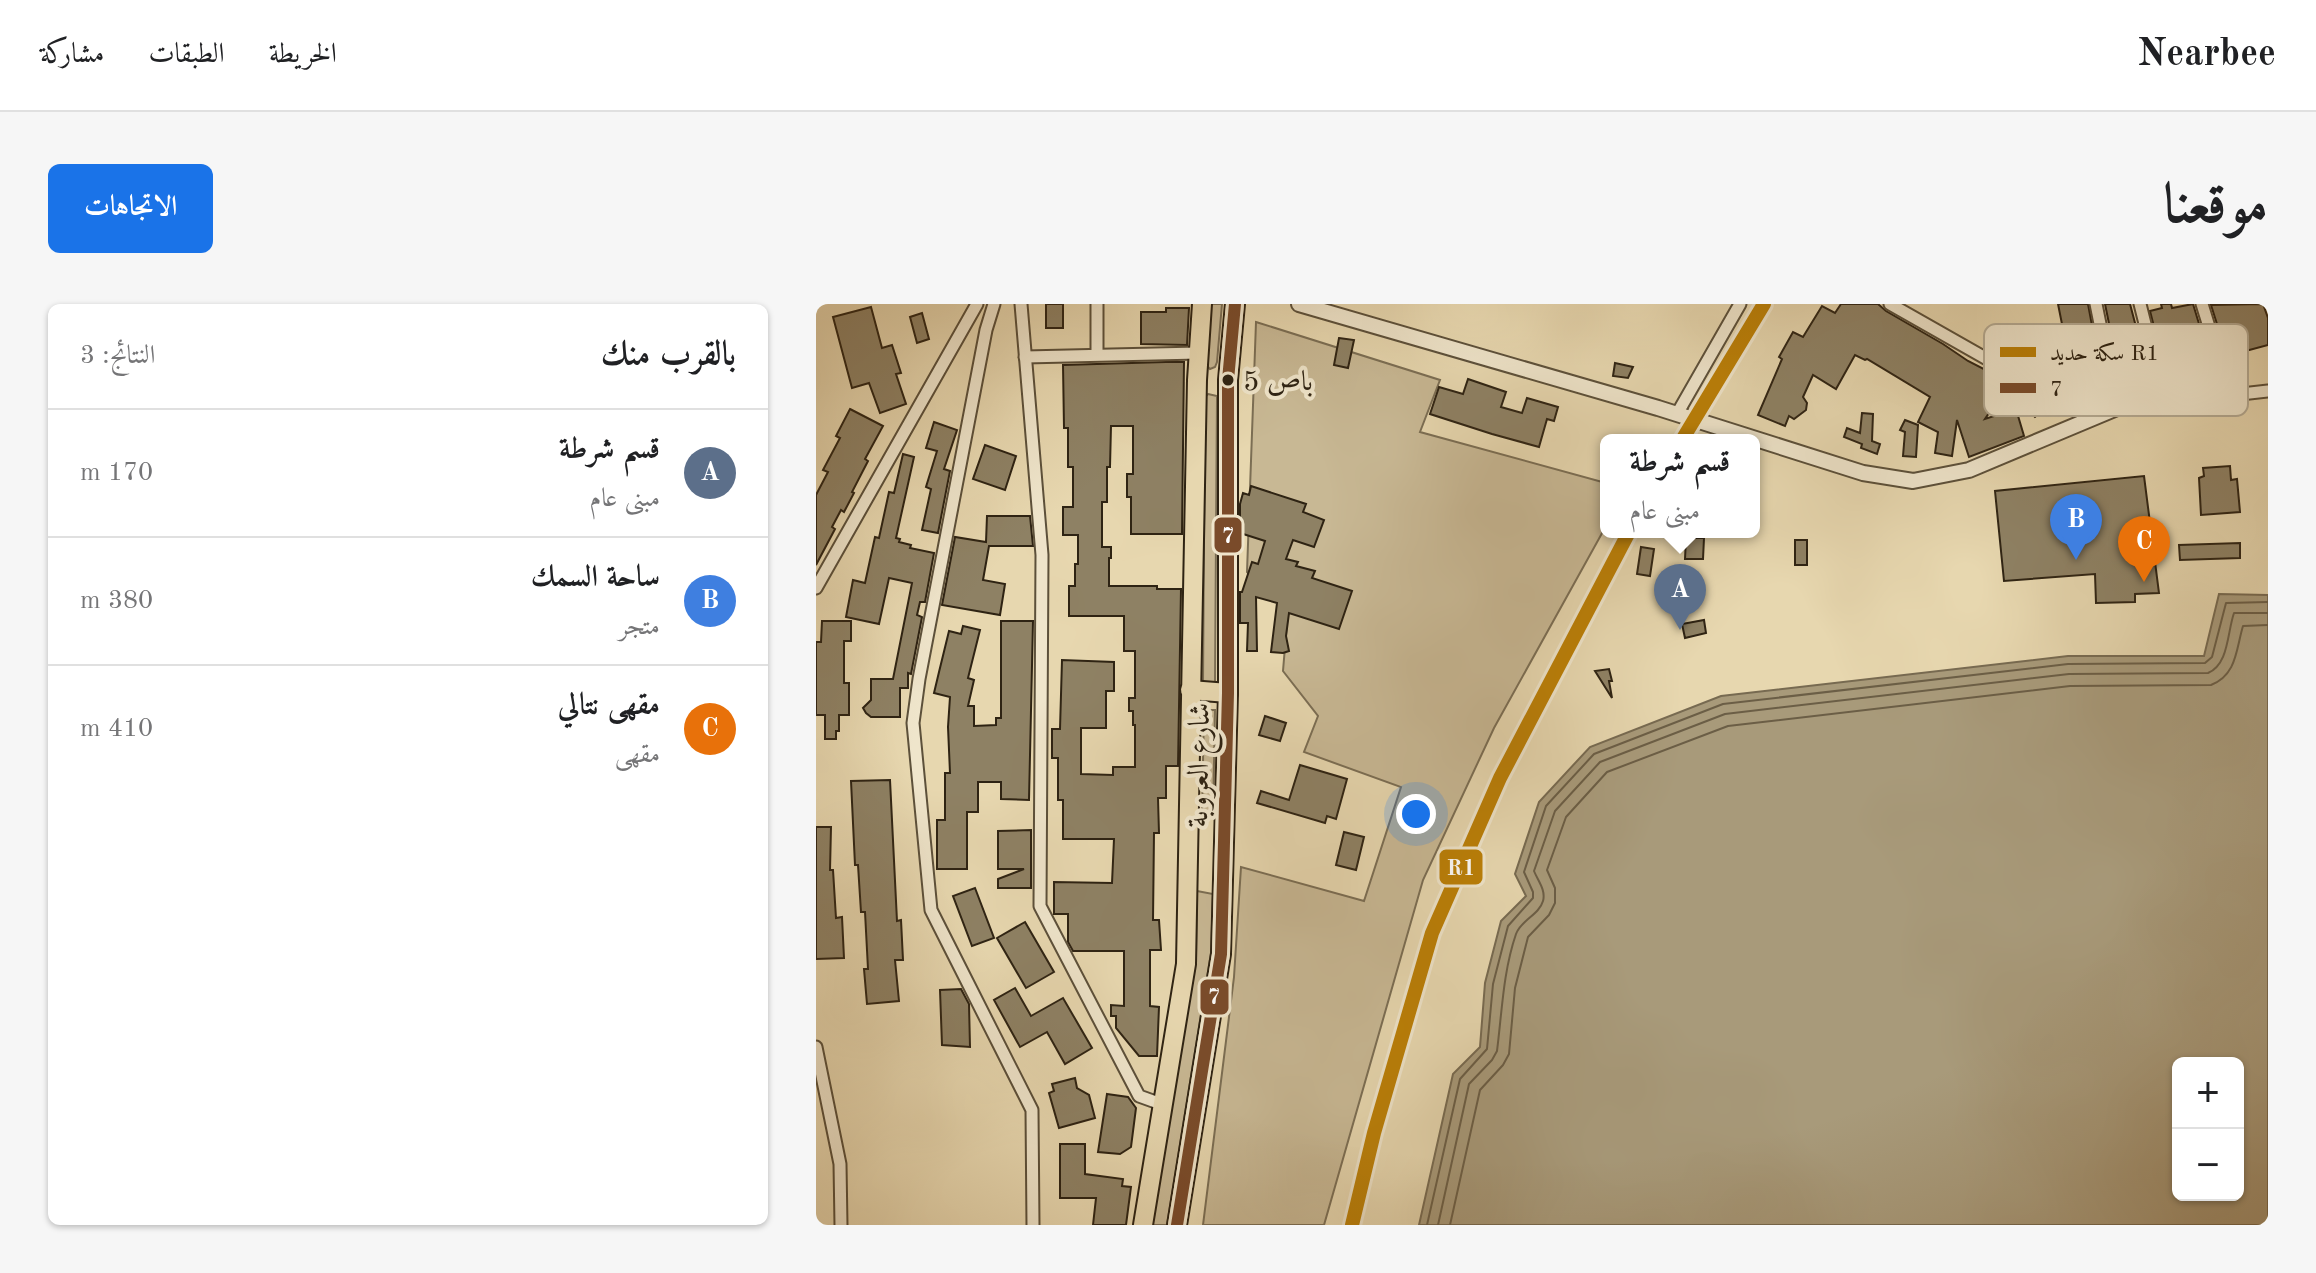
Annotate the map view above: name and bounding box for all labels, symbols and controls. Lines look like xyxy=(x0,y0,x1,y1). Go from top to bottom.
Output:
text: Nearbee xyxy=(2137,36,2276,74)
text: مشاركة xyxy=(40,41,104,69)
text: الطبقات xyxy=(148,41,225,69)
text: الخريطة xyxy=(269,41,337,69)
button: الاتجاهات xyxy=(48,164,213,253)
text: موقعنا xyxy=(2163,179,2268,235)
legend xyxy=(1984,324,2248,416)
text: بالقرب منك xyxy=(601,338,736,372)
text: سكة حديد R1 xyxy=(2050,342,2159,366)
text: النتائج: 3 xyxy=(80,343,155,369)
place label: باص 5 xyxy=(1243,369,1313,397)
marker: باص 5 xyxy=(1220,372,1236,388)
text: 7 xyxy=(2050,379,2063,401)
popup xyxy=(1600,434,1760,538)
text: قسم شرطة xyxy=(559,435,660,465)
text: قسم شرطة xyxy=(1630,448,1730,478)
text: 170 m xyxy=(80,460,153,486)
text: A xyxy=(700,460,720,486)
text: مبنى عام xyxy=(589,486,660,512)
pin: B xyxy=(2050,494,2102,560)
text: مبنى عام xyxy=(1630,499,1700,525)
line badge: 7 xyxy=(1213,516,1243,554)
pin: C xyxy=(2118,516,2170,582)
text: 7 xyxy=(1222,526,1234,548)
text: ساحة السمك xyxy=(531,563,660,593)
pin: A xyxy=(1654,564,1706,630)
text: 380 m xyxy=(80,588,153,614)
text: B xyxy=(701,588,719,614)
text: متجر xyxy=(619,614,660,640)
text: مقهى نتالي xyxy=(558,691,660,721)
street label: شارع العروبة xyxy=(1184,702,1224,828)
text: 410 m xyxy=(80,716,153,742)
text: C xyxy=(701,716,719,742)
text: مقهى xyxy=(615,742,660,768)
your location xyxy=(1396,794,1436,834)
line badge: R1 xyxy=(1438,848,1484,886)
text: R1 xyxy=(1447,858,1475,880)
line badge: 7 xyxy=(1199,978,1230,1016)
text: 7 xyxy=(1208,987,1220,1009)
map controls xyxy=(2172,1057,2244,1201)
button: + xyxy=(2172,1057,2244,1129)
button: − xyxy=(2172,1129,2244,1201)

